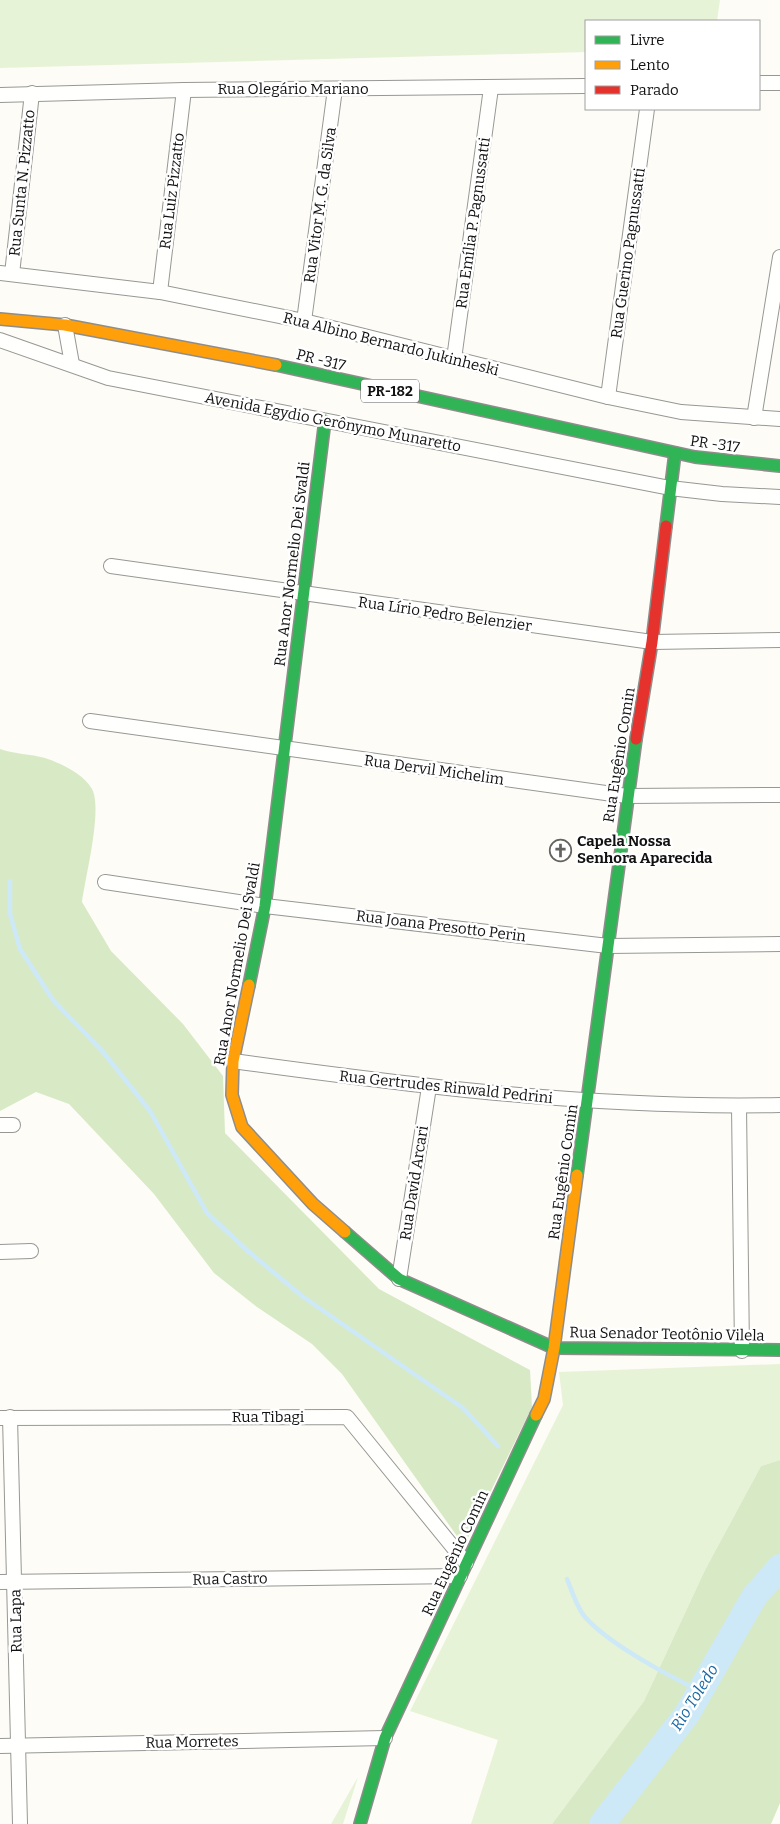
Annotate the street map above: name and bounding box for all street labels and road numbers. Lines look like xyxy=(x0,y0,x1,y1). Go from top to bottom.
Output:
street label: Rua Olegário Mariano xyxy=(217,80,369,98)
street label: Rua Sunta N. Pizzatto xyxy=(5,109,39,257)
street label: Rua Vitor M. G. da Silva xyxy=(300,126,340,284)
street label: Rua Luiz Pizzatto xyxy=(156,132,188,250)
street label: Rua Emília P. Pagnussatti xyxy=(452,136,494,310)
street label: Rua Guerino Pagnussatti xyxy=(607,166,649,339)
street label: Rua Albino Bernardo Jukinheski xyxy=(281,308,501,380)
street label: PR -317 xyxy=(295,345,348,375)
road number: PR-182 xyxy=(361,380,419,402)
street label: Avenida Egydio Gerônymo Munaretto xyxy=(203,388,463,456)
street label: PR -317 xyxy=(689,432,741,456)
street label: Rua Anor Normelio Dei Svaldi xyxy=(271,460,314,667)
street label: Rua Lírio Pedro Belenzier xyxy=(357,593,533,635)
street label: Rua Eugênio Comin xyxy=(599,686,639,824)
street label: Rua Dervil Michelim xyxy=(363,751,506,789)
street label: Rua Anor Normelio Dei Svaldi xyxy=(210,860,264,1067)
street label: Rua Joana Presotto Perin xyxy=(355,907,527,945)
street label: Rua Gertrudes Rinwald Pedrini xyxy=(338,1067,554,1107)
street label: Rua Eugênio Comin xyxy=(545,1103,581,1241)
street label: Rua David Arcari xyxy=(396,1124,432,1242)
street label: Rua Senador Teotônio Vilela xyxy=(569,1323,765,1345)
street label: Rua Tibagi xyxy=(232,1408,305,1426)
street label: Rua Eugênio Comin xyxy=(418,1487,492,1619)
street label: Rua Castro xyxy=(192,1569,268,1589)
street label: Rua Lapa xyxy=(6,1589,26,1653)
street label: Rua Morretes xyxy=(145,1732,239,1752)

